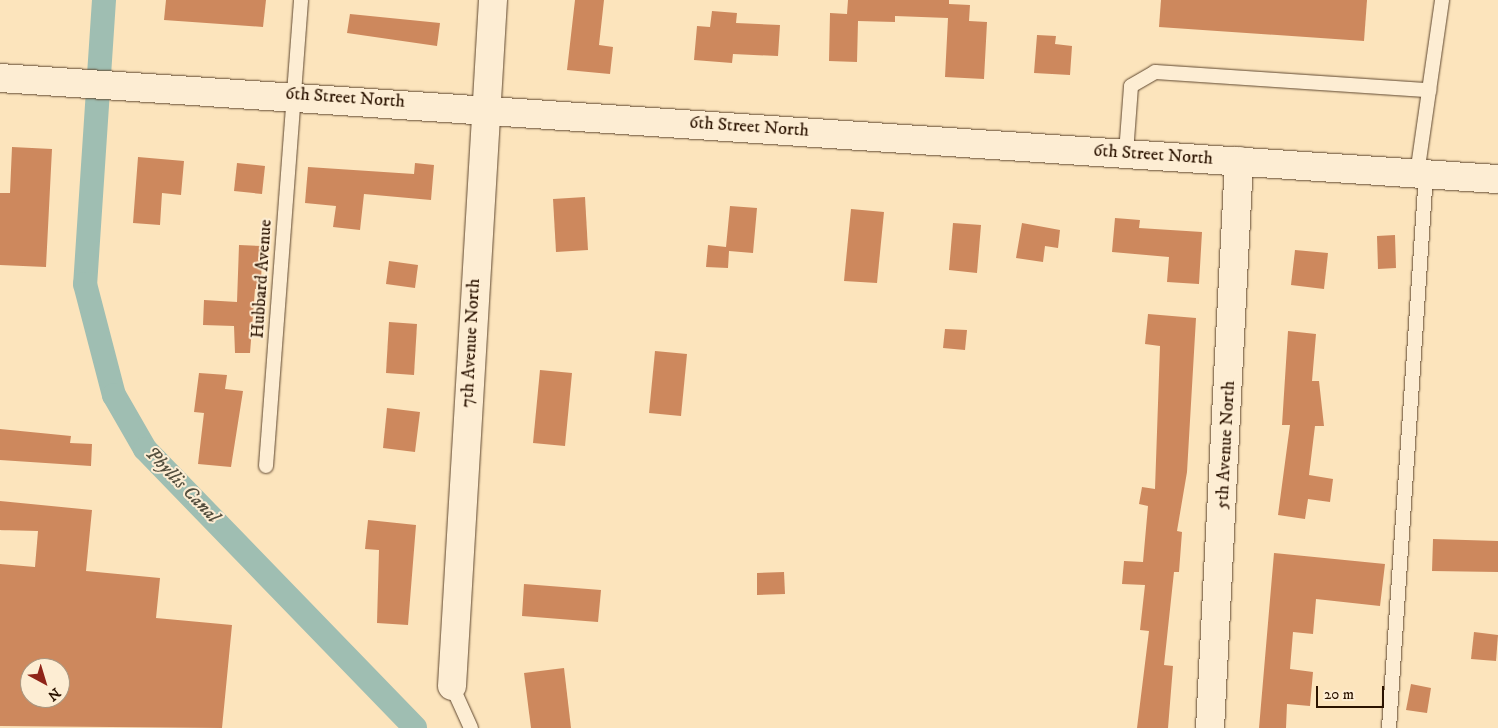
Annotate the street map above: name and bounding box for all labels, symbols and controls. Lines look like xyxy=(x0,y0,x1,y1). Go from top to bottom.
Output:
street label: 6th Street North xyxy=(284,83,406,113)
street label: 6th Street North xyxy=(688,112,810,142)
street label: 6th Street North xyxy=(1092,140,1214,170)
street label: Hubbard Avenue xyxy=(247,219,277,339)
street label: 7th Avenue North xyxy=(457,278,485,408)
street label: 5th Avenue North xyxy=(1212,380,1240,510)
water label: Phyllis Canal xyxy=(140,442,224,528)
north arrow xyxy=(20,658,70,708)
scale bar xyxy=(1318,676,1386,708)
text: N xyxy=(44,683,64,704)
text: 20 m xyxy=(1324,685,1354,704)

